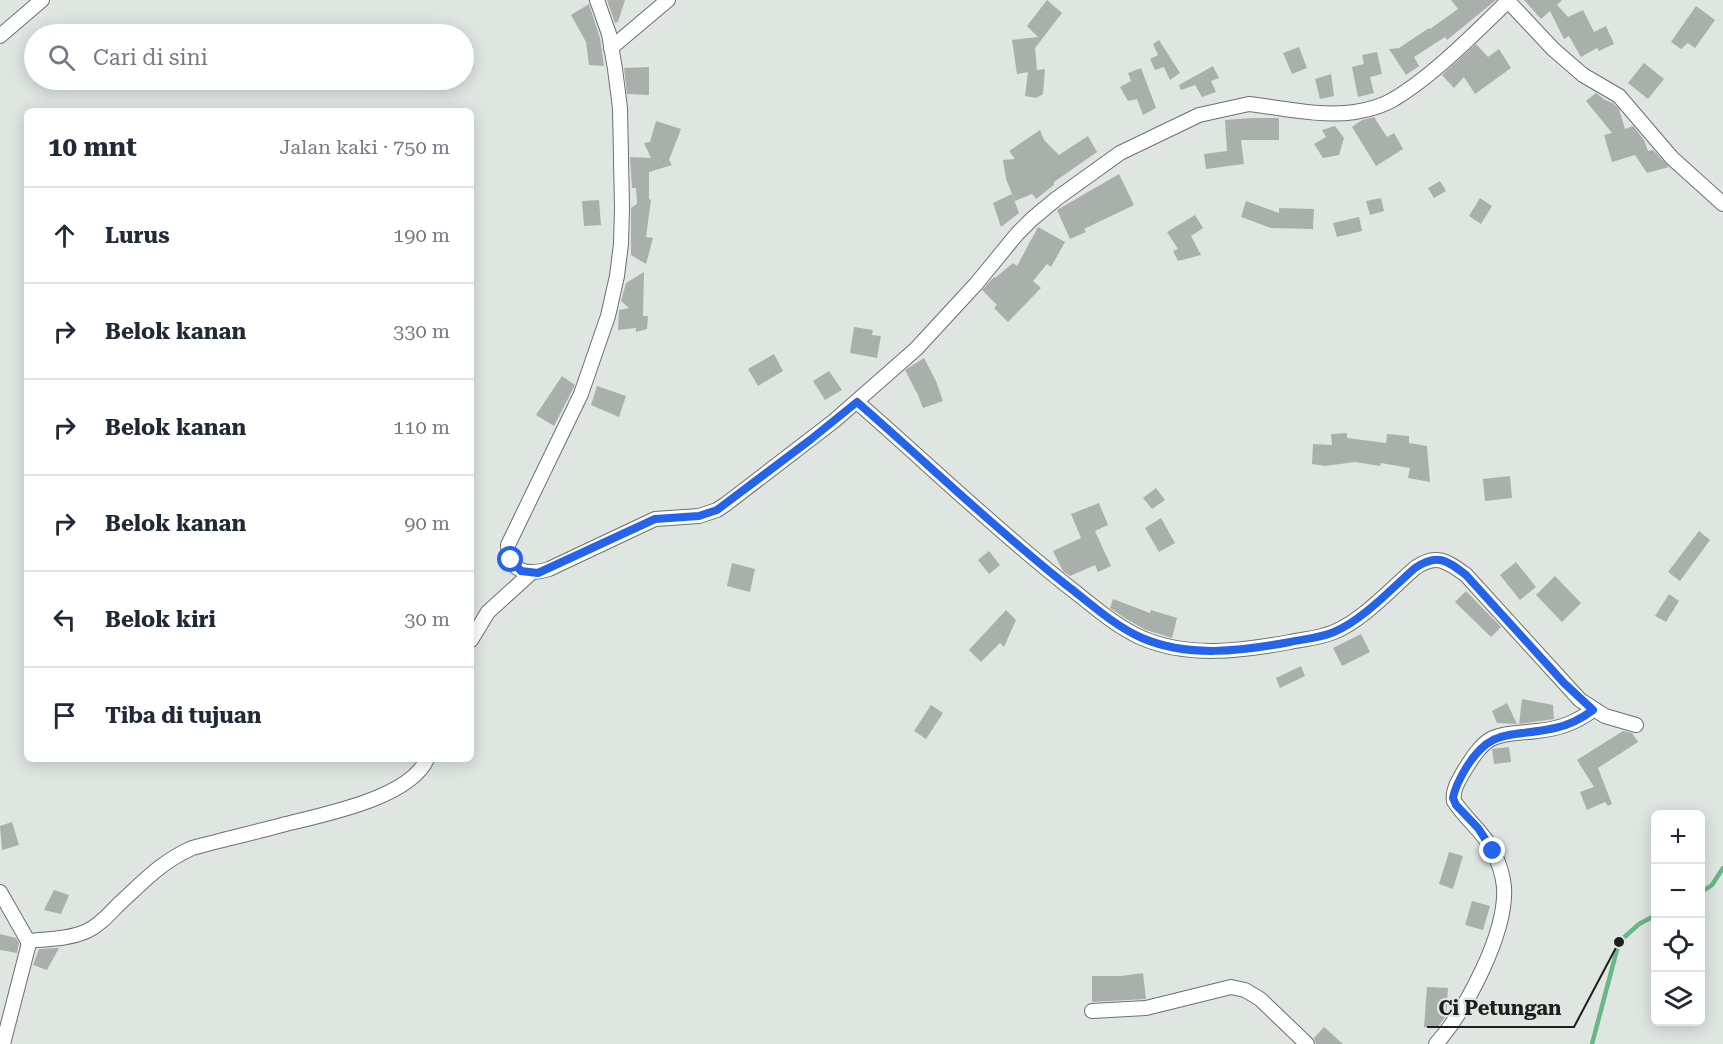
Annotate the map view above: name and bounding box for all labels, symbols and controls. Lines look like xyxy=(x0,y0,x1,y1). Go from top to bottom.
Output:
search box xyxy=(24,24,474,90)
icon: search xyxy=(45,41,78,74)
text: Cari di sini xyxy=(93,45,208,70)
text: 10 mnt xyxy=(48,132,137,162)
text: Jalan kaki · 750 m xyxy=(279,135,450,159)
icon: ahead xyxy=(48,219,81,252)
text: Lurus xyxy=(105,223,170,248)
text: 190 m xyxy=(393,223,450,247)
icon: right xyxy=(48,315,81,348)
text: Belok kanan xyxy=(105,319,246,344)
text: 330 m xyxy=(393,319,450,343)
icon: right xyxy=(48,411,81,444)
text: Belok kanan xyxy=(105,415,246,440)
text: 110 m xyxy=(393,415,450,439)
icon: right xyxy=(48,507,81,540)
text: Belok kanan xyxy=(105,511,246,536)
text: 90 m xyxy=(404,511,450,535)
route start xyxy=(497,546,523,572)
icon: left xyxy=(48,603,81,636)
text: Belok kiri xyxy=(105,607,216,632)
text: 30 m xyxy=(404,607,450,631)
icon: arrive xyxy=(48,699,81,732)
text: Tiba di tujuan xyxy=(105,703,261,728)
map controls xyxy=(1651,810,1705,1026)
button: + xyxy=(1651,810,1705,864)
route end xyxy=(1479,837,1505,863)
button: − xyxy=(1651,864,1705,918)
button: locate xyxy=(1651,918,1705,972)
button: layers xyxy=(1651,972,1705,1026)
callout: Ci Petungan xyxy=(1427,989,1574,1027)
text: Ci Petungan xyxy=(1439,996,1562,1020)

